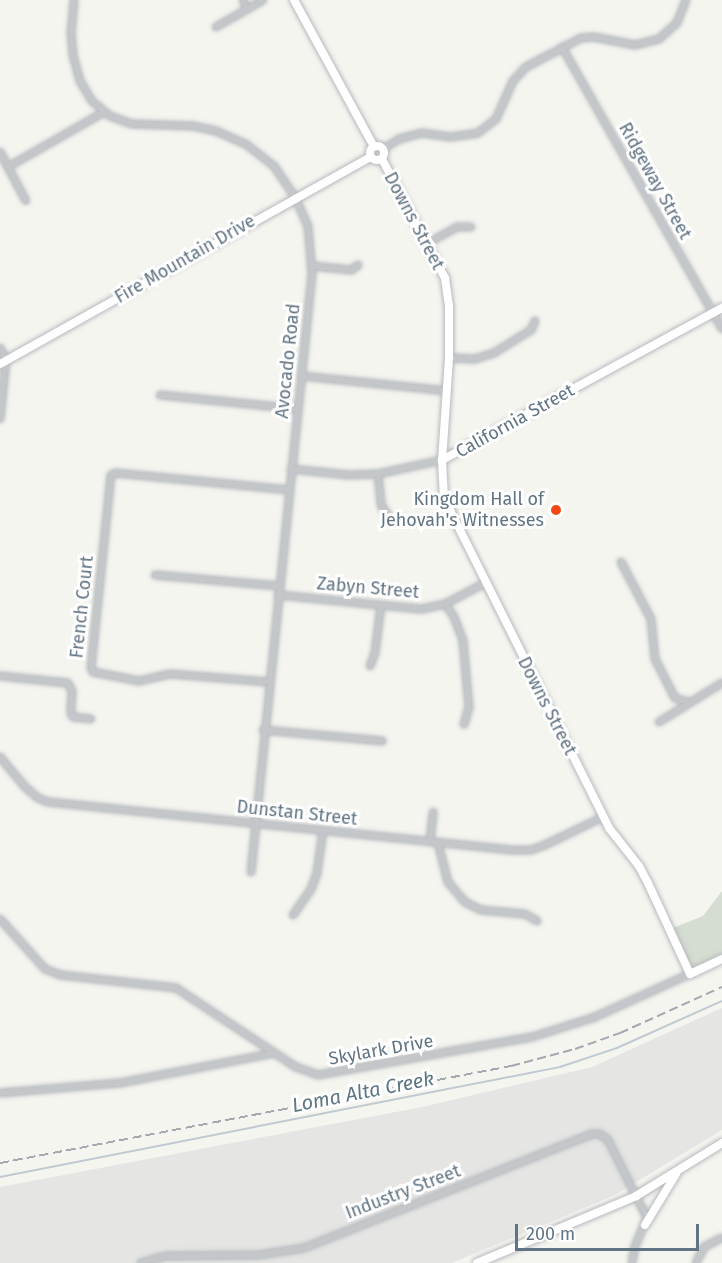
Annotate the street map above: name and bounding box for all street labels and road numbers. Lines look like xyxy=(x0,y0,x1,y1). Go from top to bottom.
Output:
street label: Ridgeway Street xyxy=(614,119,696,243)
street label: Downs Street xyxy=(379,168,449,274)
street label: Fire Mountain Drive xyxy=(111,210,259,308)
street label: Avocado Road xyxy=(271,302,305,420)
street label: California Street xyxy=(452,380,578,462)
street label: French Court xyxy=(66,555,98,659)
street label: Zabyn Street xyxy=(316,573,420,603)
street label: Downs Street xyxy=(513,653,581,759)
street label: Dunstan Street xyxy=(236,796,358,830)
street label: Skylark Drive xyxy=(327,1030,435,1070)
street label: Industry Street xyxy=(342,1160,464,1224)

